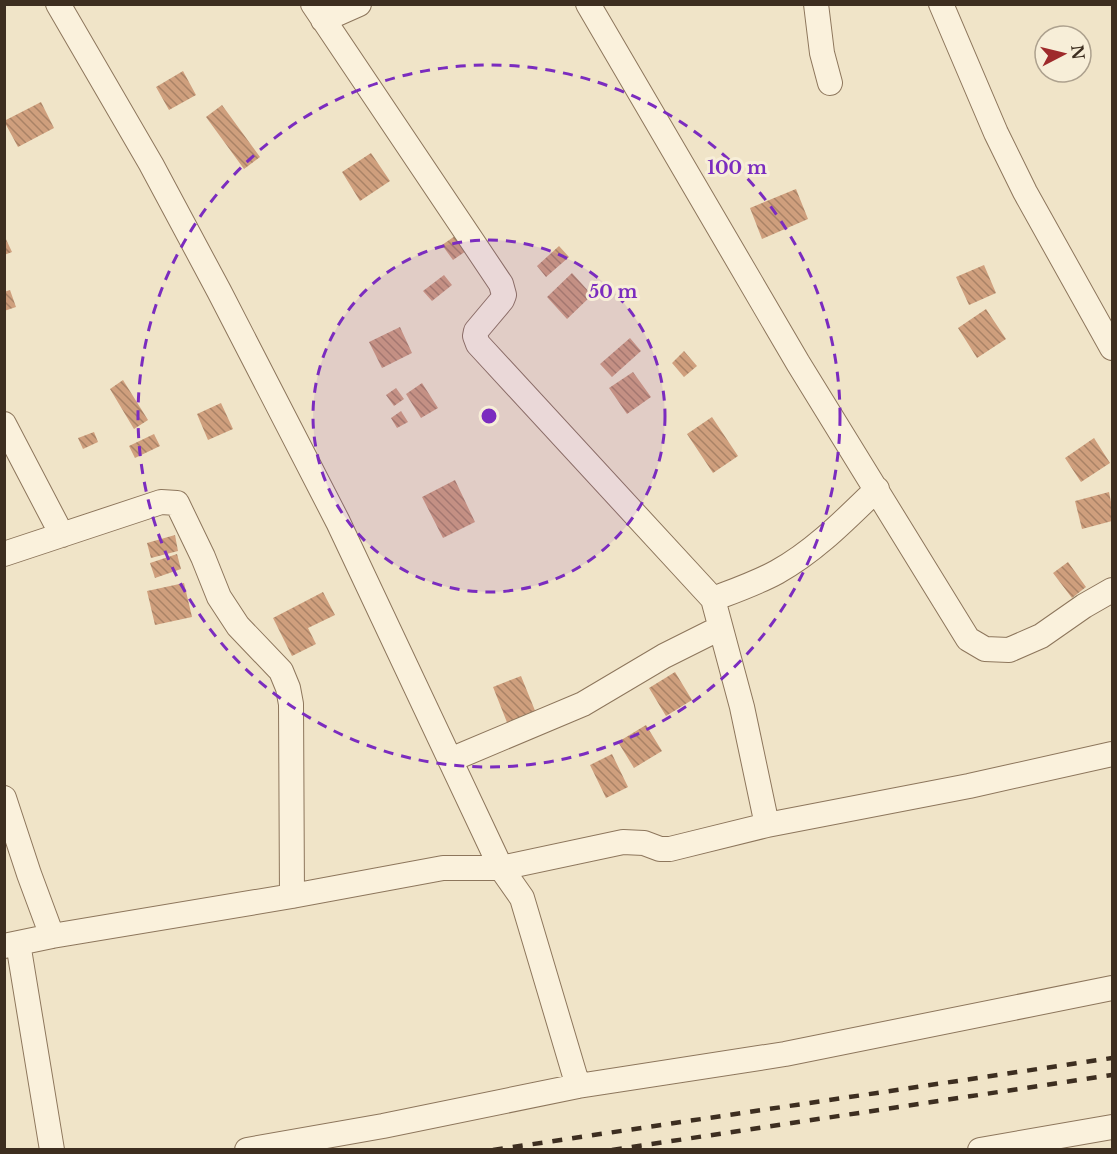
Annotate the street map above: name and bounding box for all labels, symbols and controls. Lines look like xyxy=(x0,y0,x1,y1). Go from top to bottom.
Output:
north arrow xyxy=(1033,24,1093,84)
text: N xyxy=(1067,43,1089,61)
text: 100 m xyxy=(707,157,767,179)
text: 50 m xyxy=(589,281,638,303)
centre of rings xyxy=(479,406,499,426)

